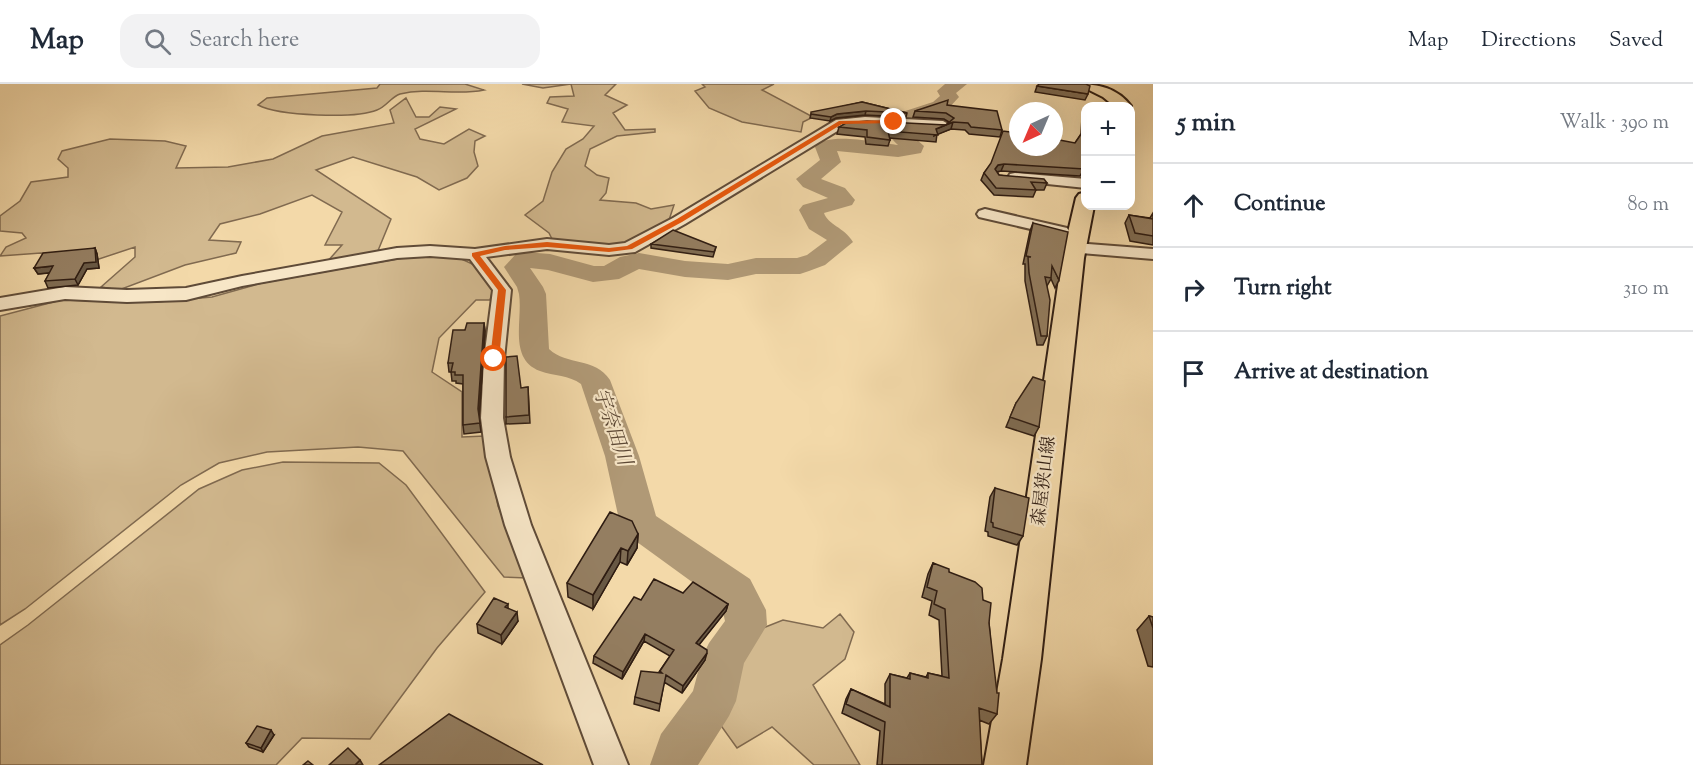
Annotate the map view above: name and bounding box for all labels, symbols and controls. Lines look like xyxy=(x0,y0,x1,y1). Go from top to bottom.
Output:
search box xyxy=(120,14,540,68)
text: Map xyxy=(30,21,84,61)
icon: search xyxy=(141,25,174,58)
text: Search here xyxy=(189,25,299,57)
text: Map xyxy=(1408,26,1448,56)
text: Directions xyxy=(1481,26,1576,56)
text: Saved xyxy=(1609,26,1663,56)
north arrow xyxy=(1009,102,1063,156)
map controls xyxy=(1081,102,1135,210)
button: + xyxy=(1081,102,1135,156)
text: 5 min xyxy=(1177,105,1236,142)
route end xyxy=(880,108,906,134)
text: Walk · 390 m xyxy=(1560,109,1669,138)
button: − xyxy=(1081,156,1135,210)
icon: ahead xyxy=(1177,189,1210,222)
text: Continue xyxy=(1234,189,1325,221)
text: 80 m xyxy=(1628,191,1669,220)
icon: right xyxy=(1177,273,1210,306)
text: Turn right xyxy=(1234,273,1331,305)
text: 310 m xyxy=(1623,275,1669,304)
route start xyxy=(480,345,506,371)
icon: arrive xyxy=(1177,357,1210,390)
text: Arrive at destination xyxy=(1234,357,1429,389)
water label: 宇奈田川 xyxy=(584,384,638,471)
street label: 森屋狭山線 xyxy=(1027,435,1063,527)

